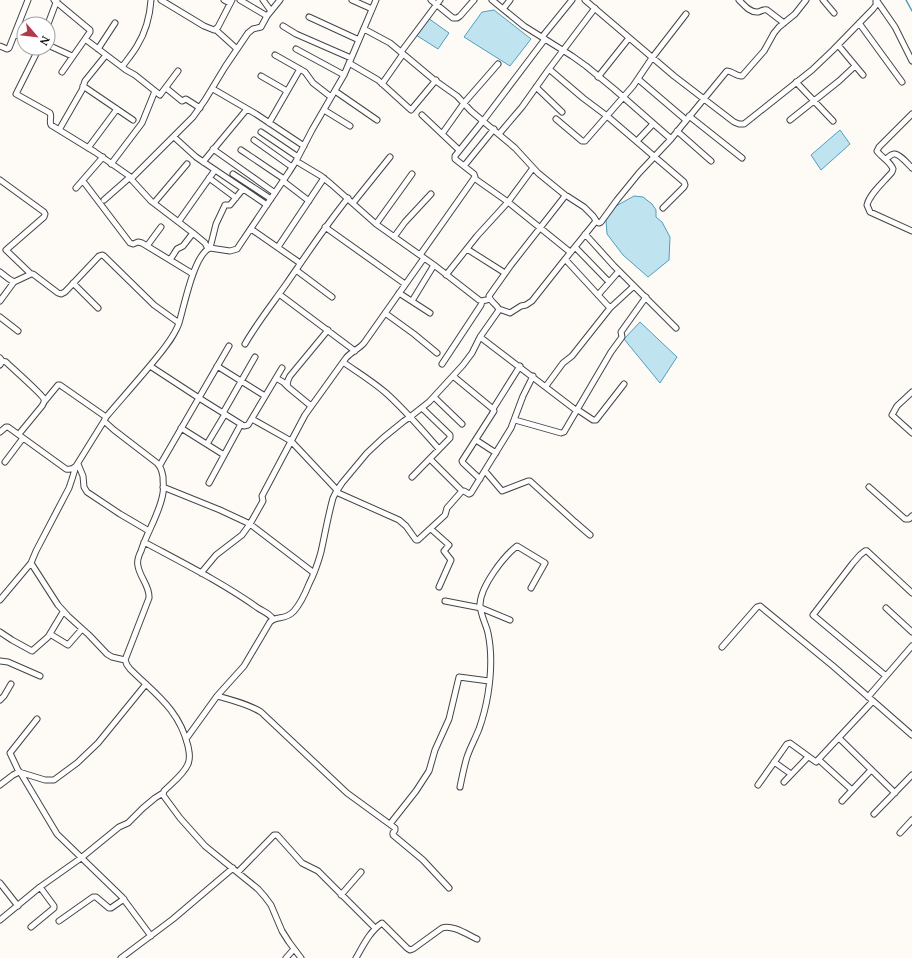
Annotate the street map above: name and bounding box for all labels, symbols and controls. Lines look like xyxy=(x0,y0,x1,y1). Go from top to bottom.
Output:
north arrow xyxy=(16,16,56,56)
text: N xyxy=(36,34,54,49)

